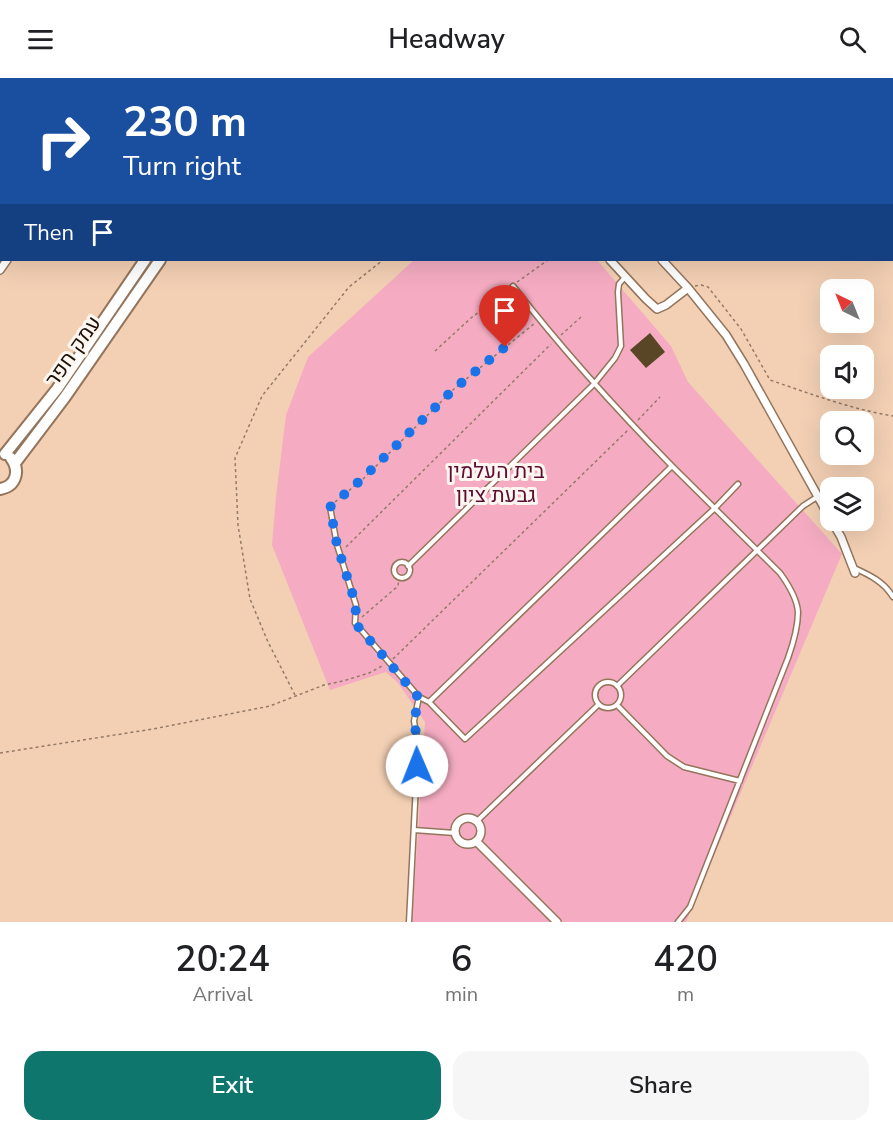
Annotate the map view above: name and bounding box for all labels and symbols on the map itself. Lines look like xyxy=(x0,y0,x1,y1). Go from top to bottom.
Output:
north arrow xyxy=(820,279,874,333)
pin xyxy=(479,285,530,347)
street label: עמק חפר xyxy=(39,310,107,392)
park label: בית העלמין גבעת ציון xyxy=(448,457,544,509)
position arrow xyxy=(385,734,449,798)

